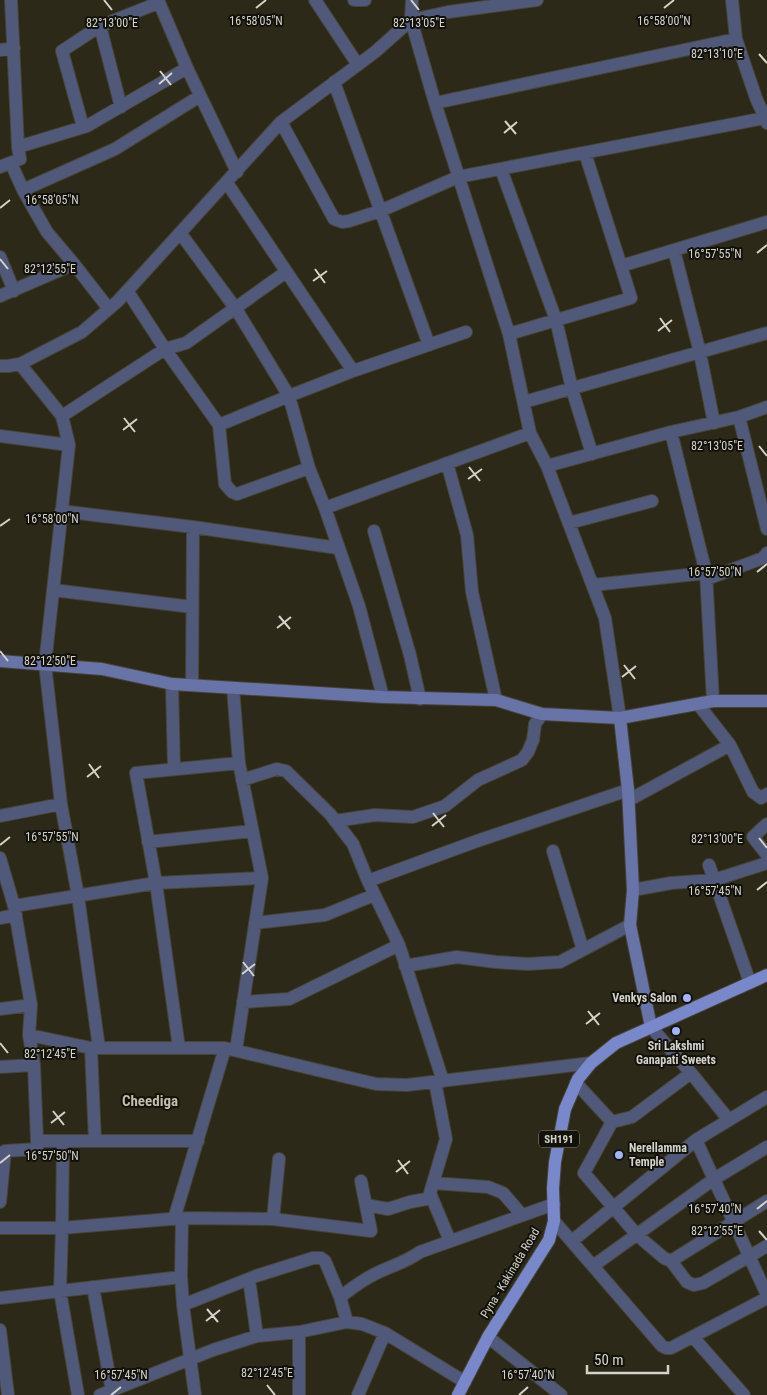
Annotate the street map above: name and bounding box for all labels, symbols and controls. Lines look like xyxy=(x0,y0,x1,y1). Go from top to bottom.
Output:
text: 16°58'05"N xyxy=(229,14,283,28)
text: 16°58'00"N xyxy=(637,14,691,28)
text: 82°13'00"E xyxy=(86,16,138,30)
text: 82°13'05"E xyxy=(393,16,445,30)
text: 82°13'10"E xyxy=(691,47,743,61)
text: 16°58'05"N xyxy=(25,193,79,207)
text: 16°57'55"N xyxy=(688,247,742,261)
text: 82°12'55"E xyxy=(24,262,76,276)
text: 82°13'05"E xyxy=(691,439,743,453)
text: 16°58'00"N xyxy=(25,512,79,526)
text: 16°57'50"N xyxy=(688,565,742,579)
text: 82°12'50"E xyxy=(24,654,76,668)
text: 16°57'55"N xyxy=(25,830,79,844)
text: 82°13'00"E xyxy=(691,832,743,846)
text: 16°57'45"N xyxy=(688,884,742,898)
place label: Venkys Salon xyxy=(612,991,677,1005)
marker: Venkys Salon xyxy=(681,992,693,1004)
marker: Sri Lakshmi Ganapati Sweets xyxy=(670,1025,682,1037)
place label: Sri Lakshmi Ganapati Sweets xyxy=(636,1039,717,1067)
text: 82°12'45"E xyxy=(24,1047,76,1061)
district label: Cheediga xyxy=(122,1092,178,1110)
road number: SH191 xyxy=(539,1130,579,1148)
place label: Nerellamma Temple xyxy=(629,1141,687,1169)
text: 16°57'50"N xyxy=(25,1149,79,1163)
marker: Nerellamma Temple xyxy=(613,1149,625,1161)
text: 16°57'40"N xyxy=(688,1202,742,1216)
text: 82°12'55"E xyxy=(691,1224,743,1238)
street label: Pyna - Kakinada Road xyxy=(478,1225,542,1320)
scale bar xyxy=(587,1342,668,1374)
text: 50 m xyxy=(594,1351,624,1369)
text: 82°12'45"E xyxy=(241,1366,293,1380)
text: 16°57'45"N xyxy=(94,1368,148,1382)
text: 16°57'40"N xyxy=(501,1368,555,1382)

